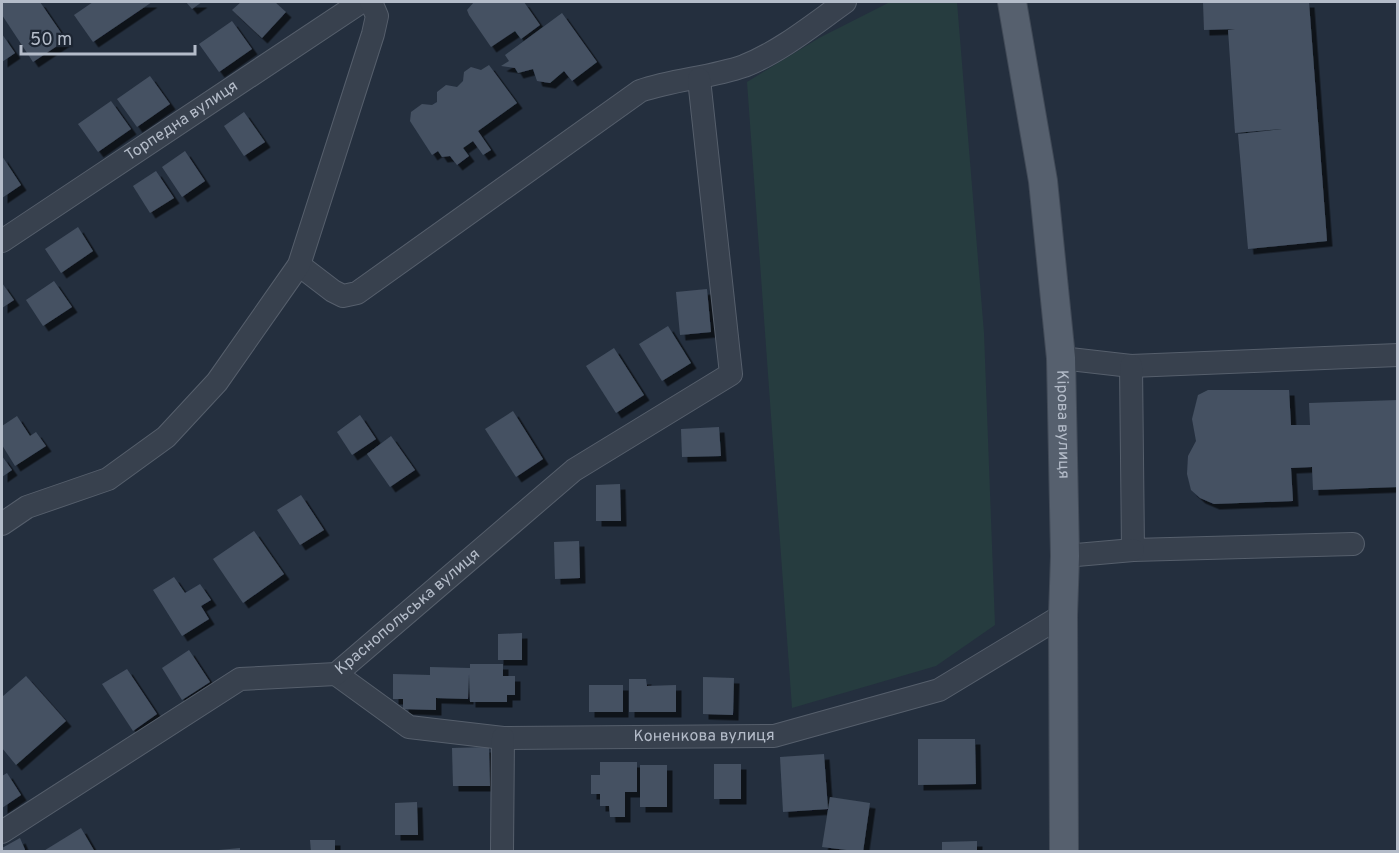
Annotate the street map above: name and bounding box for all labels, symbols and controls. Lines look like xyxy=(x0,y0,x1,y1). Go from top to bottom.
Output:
scale bar xyxy=(21,18,195,56)
text: 50 m xyxy=(30,29,72,52)
street label: Торпедна вулиця xyxy=(121,76,242,166)
street label: Кірова вулиця xyxy=(1051,370,1073,479)
street label: Краснопольська вулиця xyxy=(332,545,485,680)
street label: Коненкова вулиця xyxy=(633,726,775,747)

